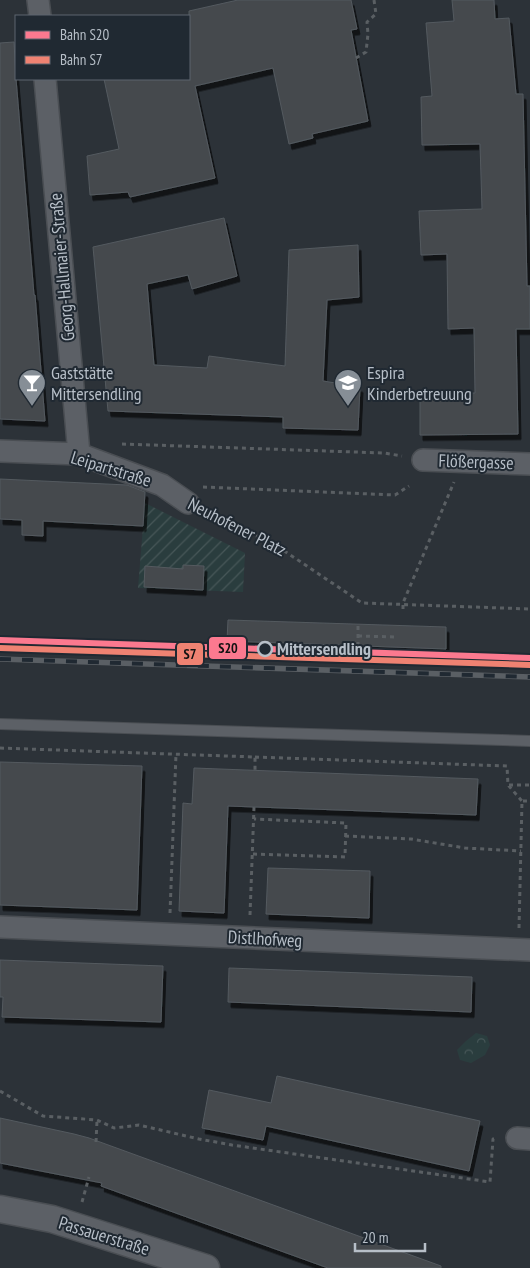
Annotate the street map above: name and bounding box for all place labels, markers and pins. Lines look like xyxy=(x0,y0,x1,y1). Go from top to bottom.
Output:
place label: Gaststätte Mittersendling xyxy=(51,361,142,405)
place label: Espira Kinderbetreuung xyxy=(367,361,472,405)
bar icon: Gaststätte Mittersendling xyxy=(17,368,47,407)
school or university icon: Espira Kinderbetreuung xyxy=(333,368,363,407)
place label: Mittersendling xyxy=(277,637,371,660)
marker: Mittersendling xyxy=(257,641,273,657)

